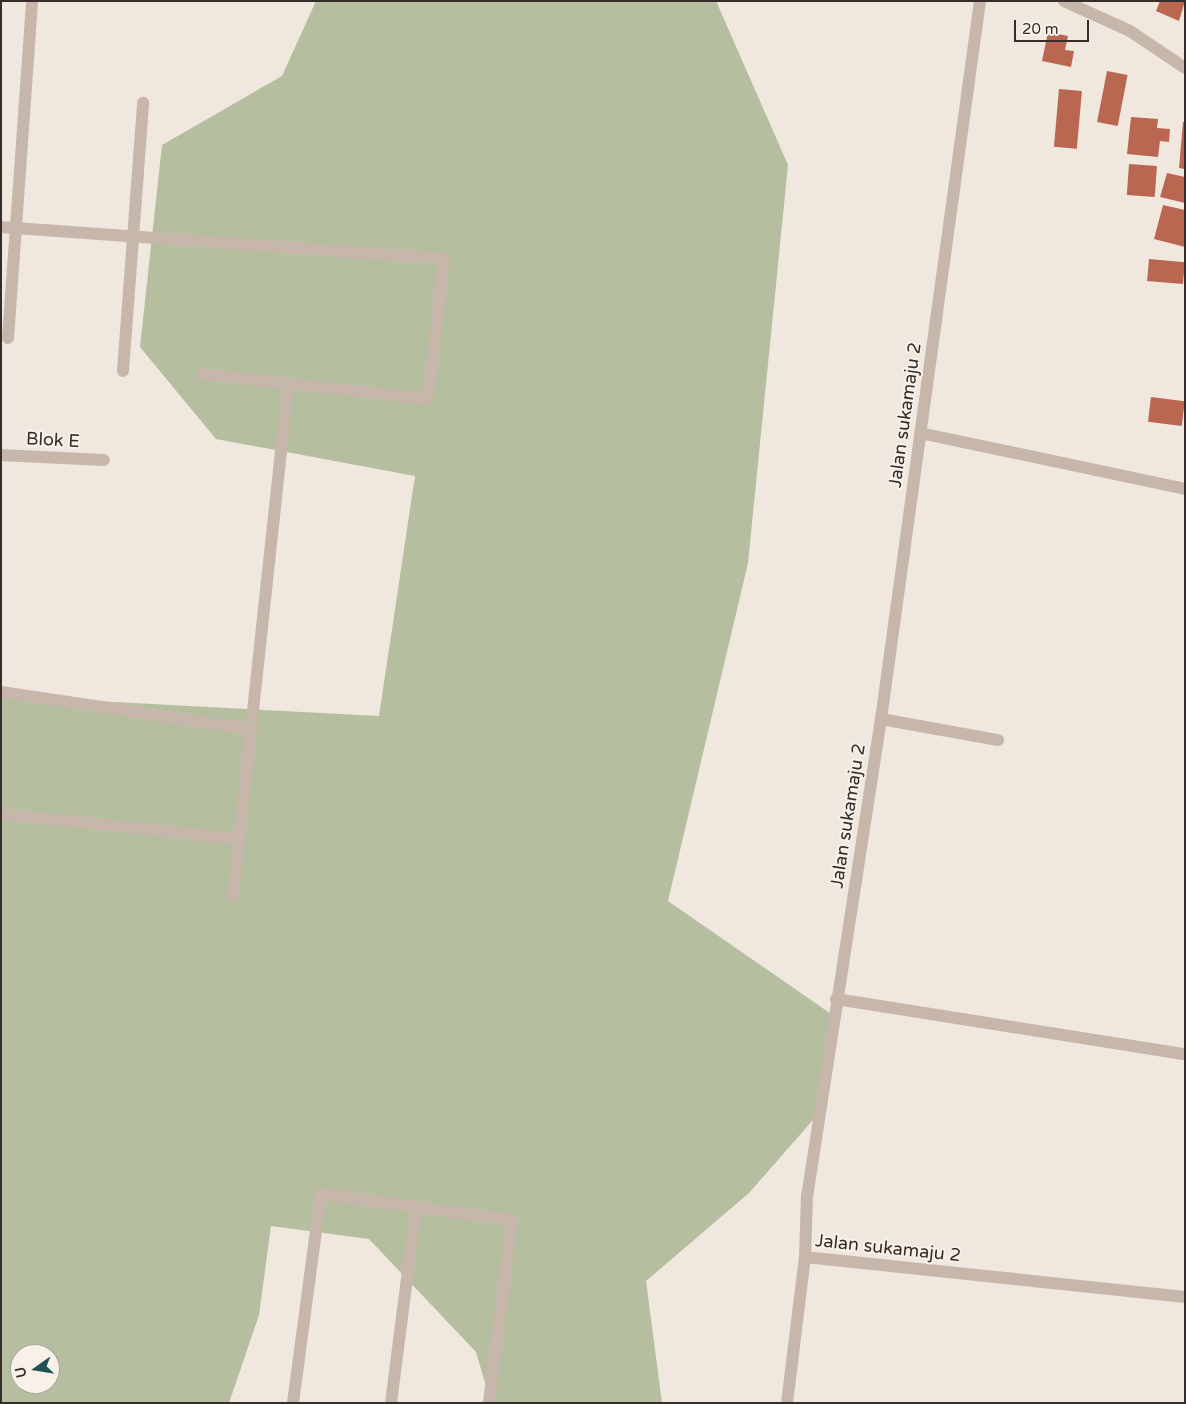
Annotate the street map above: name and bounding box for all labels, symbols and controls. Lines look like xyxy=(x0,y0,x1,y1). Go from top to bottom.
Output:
scale bar xyxy=(1016,10,1091,42)
text: 20 m xyxy=(1022,20,1059,38)
street label: Jalan sukamaju 2 xyxy=(884,341,926,489)
street label: Blok E xyxy=(26,428,80,452)
street label: Jalan sukamaju 2 xyxy=(826,742,870,890)
street label: Jalan sukamaju 2 xyxy=(814,1230,962,1266)
north arrow xyxy=(10,1344,60,1394)
text: U xyxy=(11,1365,30,1379)

